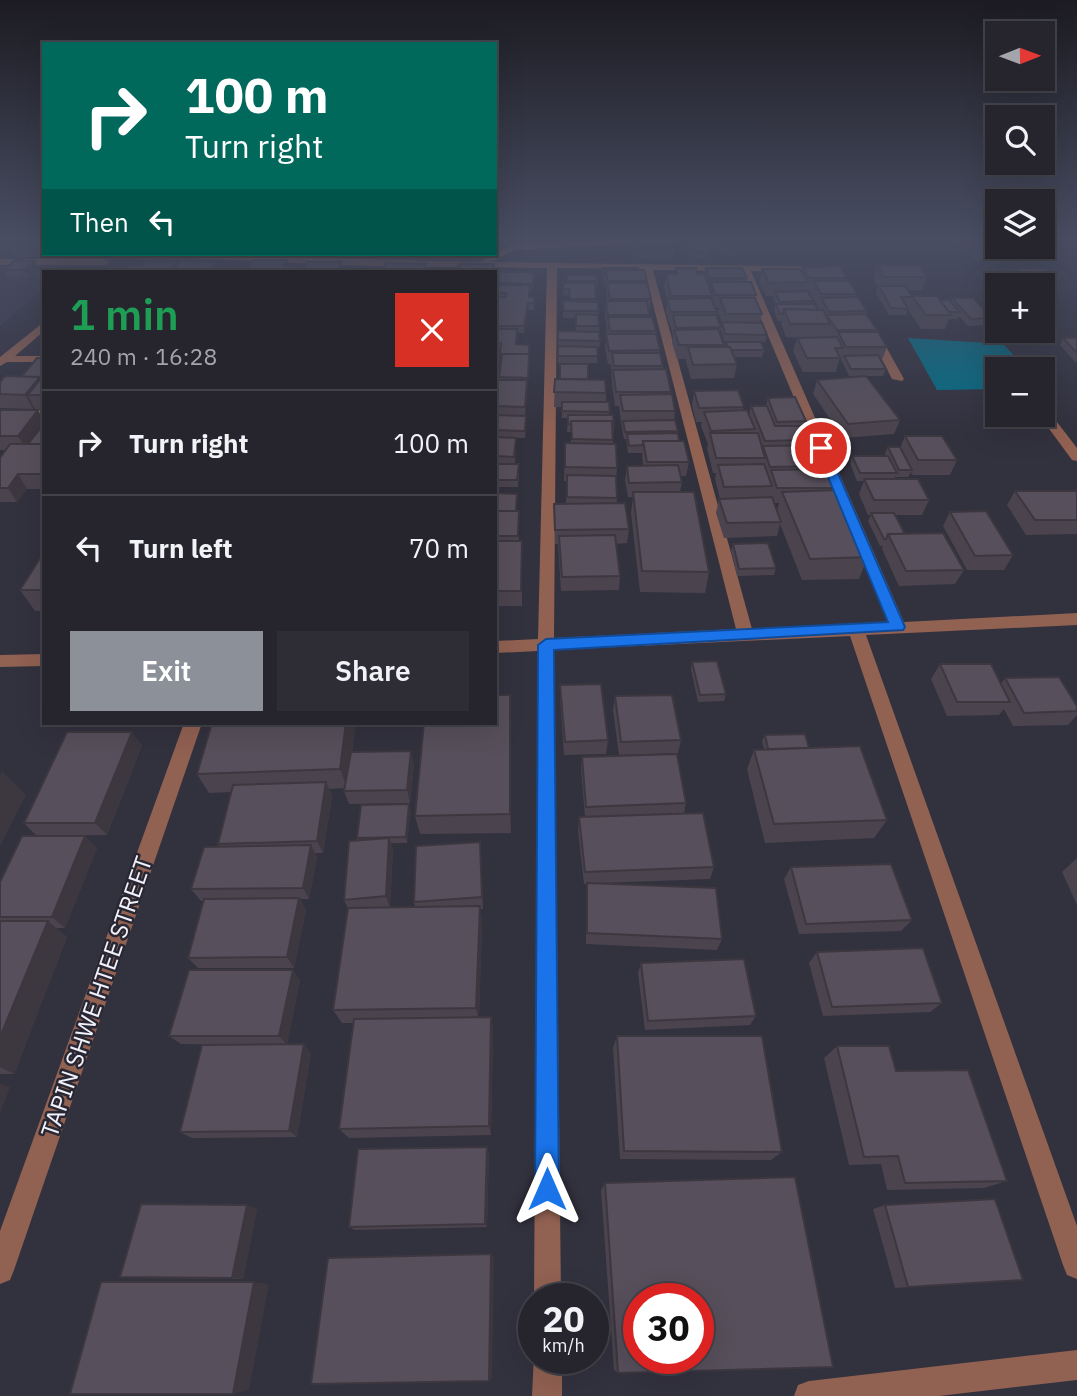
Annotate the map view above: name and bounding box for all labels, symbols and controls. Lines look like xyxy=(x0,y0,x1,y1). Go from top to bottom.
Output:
north arrow xyxy=(985,21,1055,91)
map controls xyxy=(985,21,1055,427)
text: 100 m xyxy=(185,63,329,126)
icon: right xyxy=(70,70,161,161)
button: search xyxy=(985,105,1055,175)
text: Turn right xyxy=(185,125,323,167)
button: layers xyxy=(985,189,1055,259)
icon: left xyxy=(143,203,181,241)
text: Then xyxy=(70,205,129,239)
button: + xyxy=(985,273,1055,343)
text: 1 min xyxy=(70,287,179,342)
button: close xyxy=(395,293,469,367)
text: 240 m · 16:28 xyxy=(70,341,217,371)
button: − xyxy=(985,357,1055,427)
pin xyxy=(791,418,851,478)
icon: right xyxy=(70,424,108,462)
text: Turn right xyxy=(129,426,248,460)
text: 100 m xyxy=(393,426,469,460)
icon: arrive xyxy=(802,429,840,467)
icon: left xyxy=(70,529,108,567)
text: Turn left xyxy=(129,531,232,565)
text: 70 m xyxy=(409,531,469,565)
button: Exit xyxy=(70,631,263,711)
button: Share xyxy=(277,631,469,711)
street label: TAPIN SHWE HTEE STREET xyxy=(33,852,159,1141)
position arrow xyxy=(510,1152,584,1226)
speed limit sign: 30 xyxy=(623,1283,714,1374)
text: 20 xyxy=(542,1296,585,1342)
text: km/h xyxy=(542,1334,585,1357)

